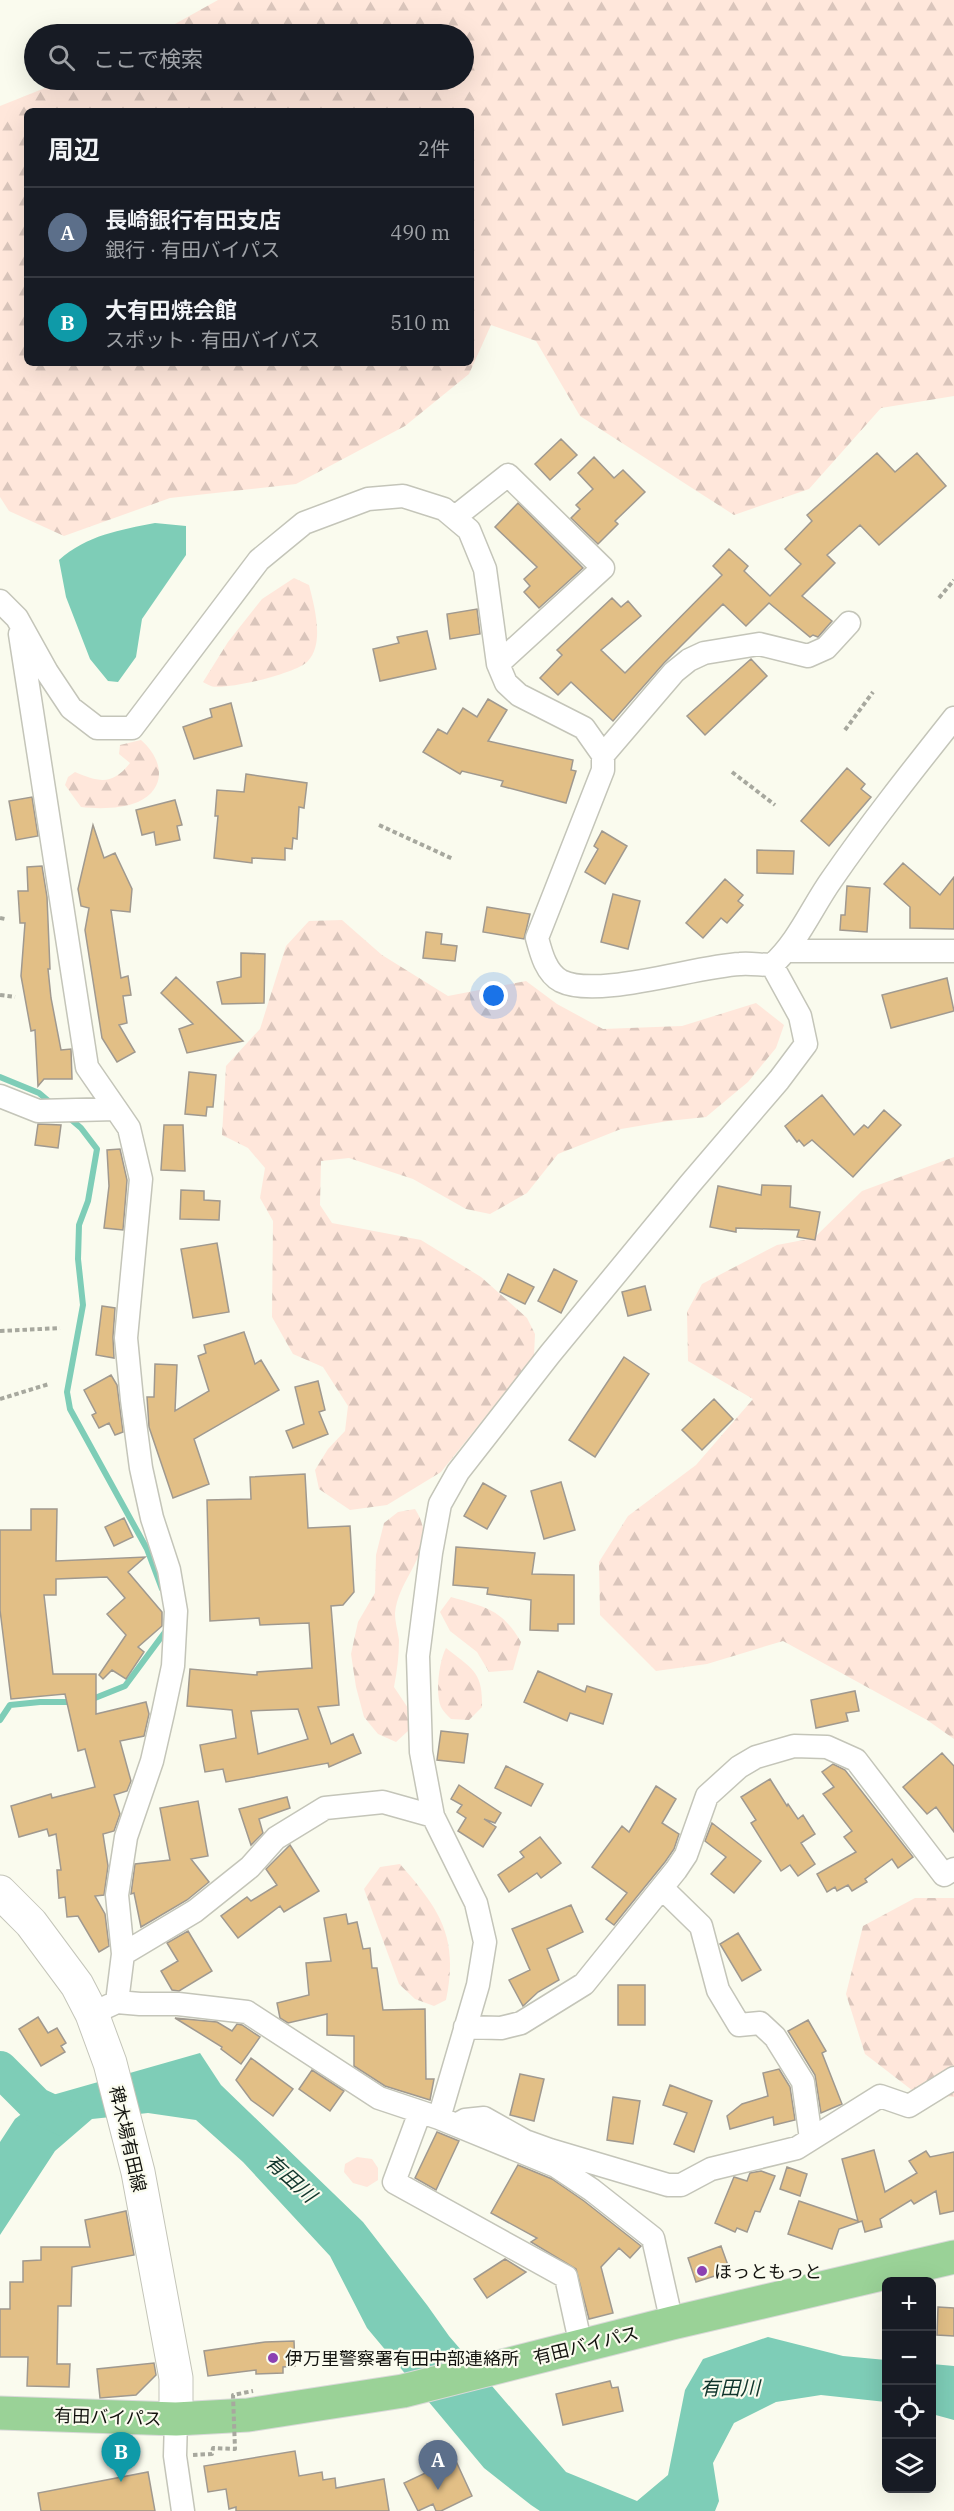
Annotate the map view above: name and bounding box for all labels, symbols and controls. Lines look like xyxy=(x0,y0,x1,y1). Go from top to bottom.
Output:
search box xyxy=(24,24,474,90)
icon: search xyxy=(45,41,78,74)
text: ここで検索 xyxy=(93,44,203,73)
text: 周辺 xyxy=(48,132,100,166)
text: 2件 xyxy=(418,135,450,162)
text: 長崎銀行有田支店 xyxy=(105,205,281,234)
text: A xyxy=(61,219,74,246)
text: 490 m xyxy=(390,219,450,246)
text: 銀行 · 有田バイパス xyxy=(105,236,280,263)
text: 大有田焼会館 xyxy=(105,295,237,324)
text: B xyxy=(60,309,75,336)
text: 510 m xyxy=(390,309,450,336)
text: スポット · 有田バイパス xyxy=(105,326,320,353)
your location xyxy=(479,981,508,1010)
street label: 稗木場有田線 xyxy=(105,2084,151,2194)
water label: 有田川 xyxy=(260,2148,324,2209)
place label: ほっともっと xyxy=(714,2260,822,2283)
marker: ほっともっと xyxy=(695,2264,709,2278)
map controls xyxy=(882,2277,936,2493)
button: + xyxy=(882,2277,936,2331)
street label: 有田バイパス xyxy=(531,2321,641,2369)
button: − xyxy=(882,2331,936,2385)
place label: 伊万里警察署有田中部連絡所 xyxy=(285,2347,519,2370)
marker: 伊万里警察署有田中部連絡所 xyxy=(266,2351,280,2365)
water label: 有田川 xyxy=(700,2374,762,2401)
button: locate xyxy=(882,2385,936,2439)
street label: 有田バイパス xyxy=(54,2404,162,2430)
pin: B xyxy=(102,2432,140,2482)
button: layers xyxy=(882,2439,936,2493)
pin: A xyxy=(418,2440,458,2490)

